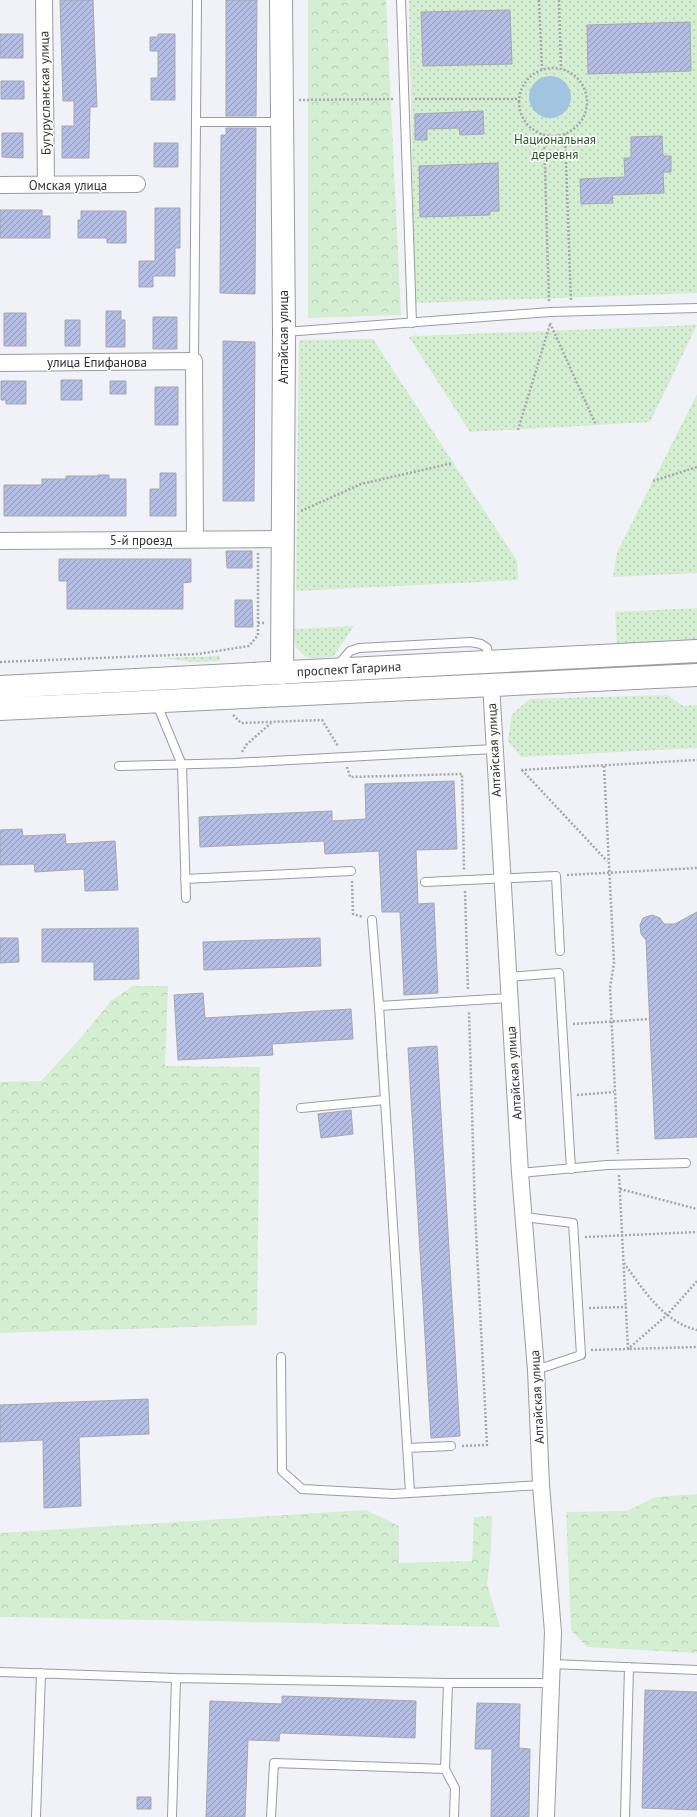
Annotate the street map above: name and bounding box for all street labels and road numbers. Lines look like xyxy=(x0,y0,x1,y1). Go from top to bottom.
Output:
street label: Бугурусланская улица xyxy=(35,31,55,155)
street label: Омская улица xyxy=(29,177,107,194)
street label: Алтайская улица xyxy=(275,290,292,384)
street label: улица Епифанова xyxy=(47,354,147,371)
street label: 5-й проезд xyxy=(110,532,172,549)
street label: проспект Гагарина xyxy=(296,658,402,680)
street label: Алтайская улица xyxy=(483,703,505,797)
street label: Алтайская улица xyxy=(502,1025,526,1121)
street label: Алтайская улица xyxy=(526,1350,548,1444)

